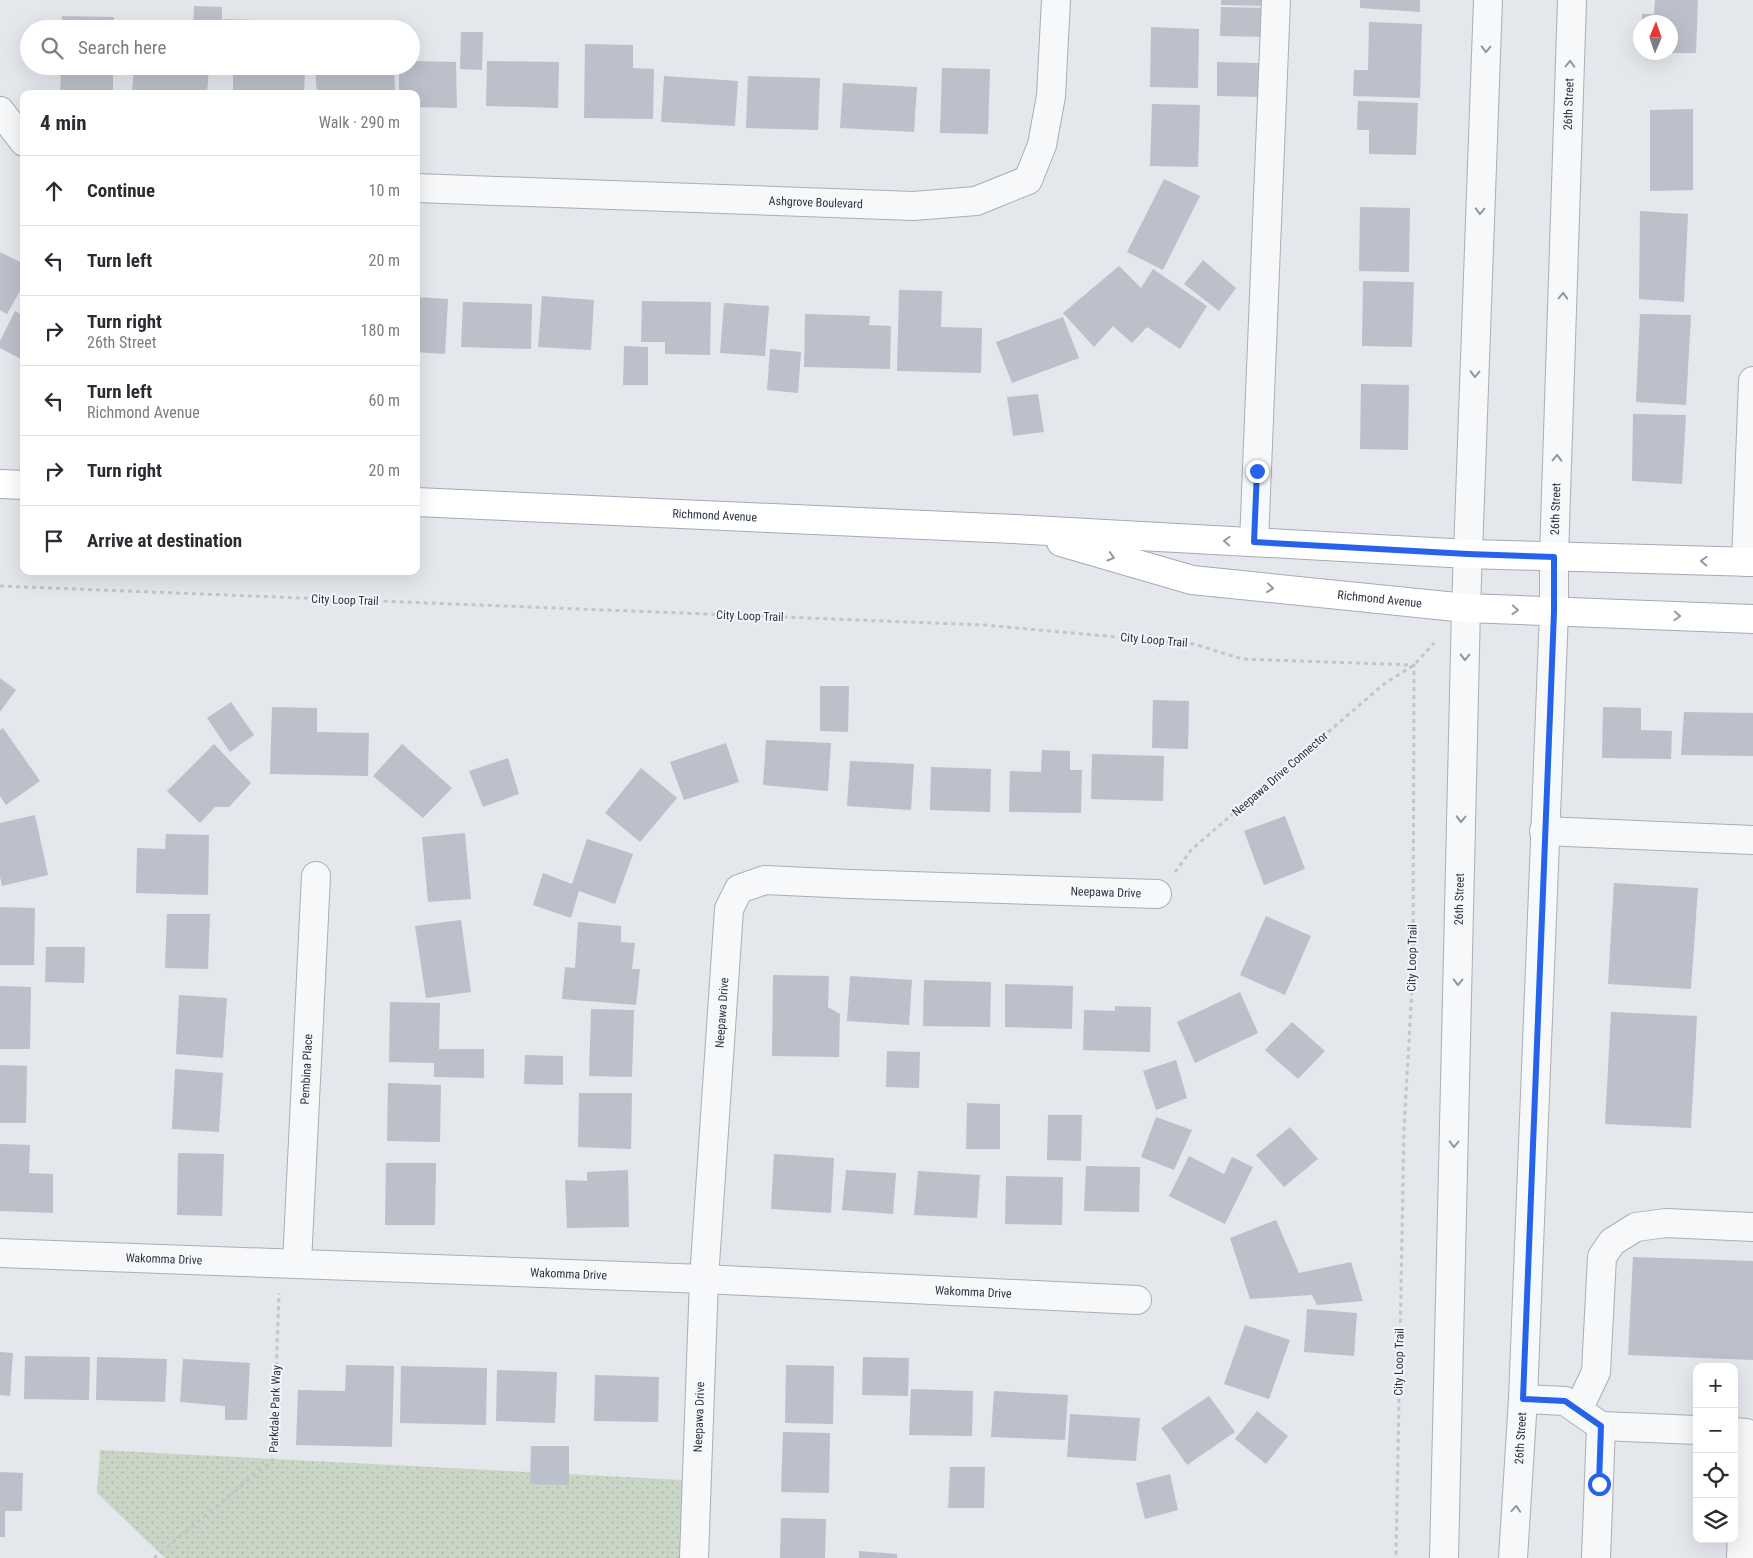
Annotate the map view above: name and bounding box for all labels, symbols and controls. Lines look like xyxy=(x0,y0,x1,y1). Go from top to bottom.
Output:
north arrow xyxy=(1633,15,1678,60)
search box xyxy=(20,20,420,75)
icon: search xyxy=(38,34,66,62)
text: Search here xyxy=(78,36,166,59)
one-way arrow xyxy=(1481,45,1492,53)
one-way arrow xyxy=(1565,59,1576,67)
street label: 26th Street xyxy=(1561,77,1576,130)
text: 4 min xyxy=(40,111,87,135)
text: Walk · 290 m xyxy=(319,113,400,132)
icon: ahead xyxy=(40,177,68,205)
text: Continue xyxy=(87,179,155,202)
text: 10 m xyxy=(368,181,400,200)
street label: Ashgrove Boulevard xyxy=(768,194,863,211)
one-way arrow xyxy=(1475,207,1486,215)
icon: left xyxy=(40,247,68,275)
text: Turn left xyxy=(87,249,152,272)
text: 20 m xyxy=(368,251,400,270)
one-way arrow xyxy=(1557,292,1568,300)
text: Turn right xyxy=(87,310,162,333)
icon: right xyxy=(40,317,68,345)
text: 180 m xyxy=(361,321,400,340)
text: 26th Street xyxy=(87,333,156,352)
one-way arrow xyxy=(1469,370,1480,378)
text: Turn left xyxy=(87,380,152,403)
icon: left xyxy=(40,387,68,415)
text: 60 m xyxy=(368,391,400,410)
text: Richmond Avenue xyxy=(87,403,200,422)
one-way arrow xyxy=(1552,454,1563,462)
icon: right xyxy=(40,457,68,485)
text: Turn right xyxy=(87,459,162,482)
route end xyxy=(1246,460,1269,483)
text: 20 m xyxy=(368,461,400,480)
street label: 26th Street xyxy=(1548,482,1563,535)
street label: Richmond Avenue xyxy=(672,507,758,524)
icon: arrive xyxy=(40,527,68,555)
text: Arrive at destination xyxy=(87,529,242,552)
one-way arrow xyxy=(1223,535,1231,546)
one-way arrow xyxy=(1106,551,1115,561)
one-way arrow xyxy=(1700,556,1708,566)
one-way arrow xyxy=(1266,582,1274,593)
street label: Richmond Avenue xyxy=(1337,588,1423,610)
street label: City Loop Trail xyxy=(311,592,379,608)
one-way arrow xyxy=(1511,605,1519,616)
street label: City Loop Trail xyxy=(716,608,784,624)
one-way arrow xyxy=(1674,611,1681,621)
street label: City Loop Trail xyxy=(1120,630,1188,650)
one-way arrow xyxy=(1460,653,1470,661)
street label: Neepawa Drive Connector xyxy=(1229,728,1331,819)
one-way arrow xyxy=(1456,816,1466,823)
street label: 26th Street xyxy=(1452,873,1467,925)
street label: Neepawa Drive xyxy=(1070,884,1142,900)
street label: City Loop Trail xyxy=(1404,924,1420,992)
street label: Neepawa Drive xyxy=(713,977,731,1049)
one-way arrow xyxy=(1452,978,1463,986)
street label: Pembina Place xyxy=(298,1033,315,1105)
one-way arrow xyxy=(1449,1140,1459,1148)
street label: Wakomma Drive xyxy=(125,1251,203,1267)
street label: Wakomma Drive xyxy=(530,1266,608,1282)
street label: Wakomma Drive xyxy=(935,1283,1012,1301)
street label: City Loop Trail xyxy=(1391,1328,1407,1396)
map controls xyxy=(1693,1363,1738,1543)
button: + xyxy=(1693,1363,1738,1408)
street label: Parkdale Park Way xyxy=(266,1365,284,1453)
street label: Neepawa Drive xyxy=(691,1381,707,1453)
button: − xyxy=(1693,1408,1738,1453)
street label: 26th Street xyxy=(1512,1411,1529,1465)
button: locate xyxy=(1693,1453,1738,1498)
route start xyxy=(1588,1473,1611,1496)
button: layers xyxy=(1693,1498,1738,1543)
one-way arrow xyxy=(1510,1505,1521,1513)

